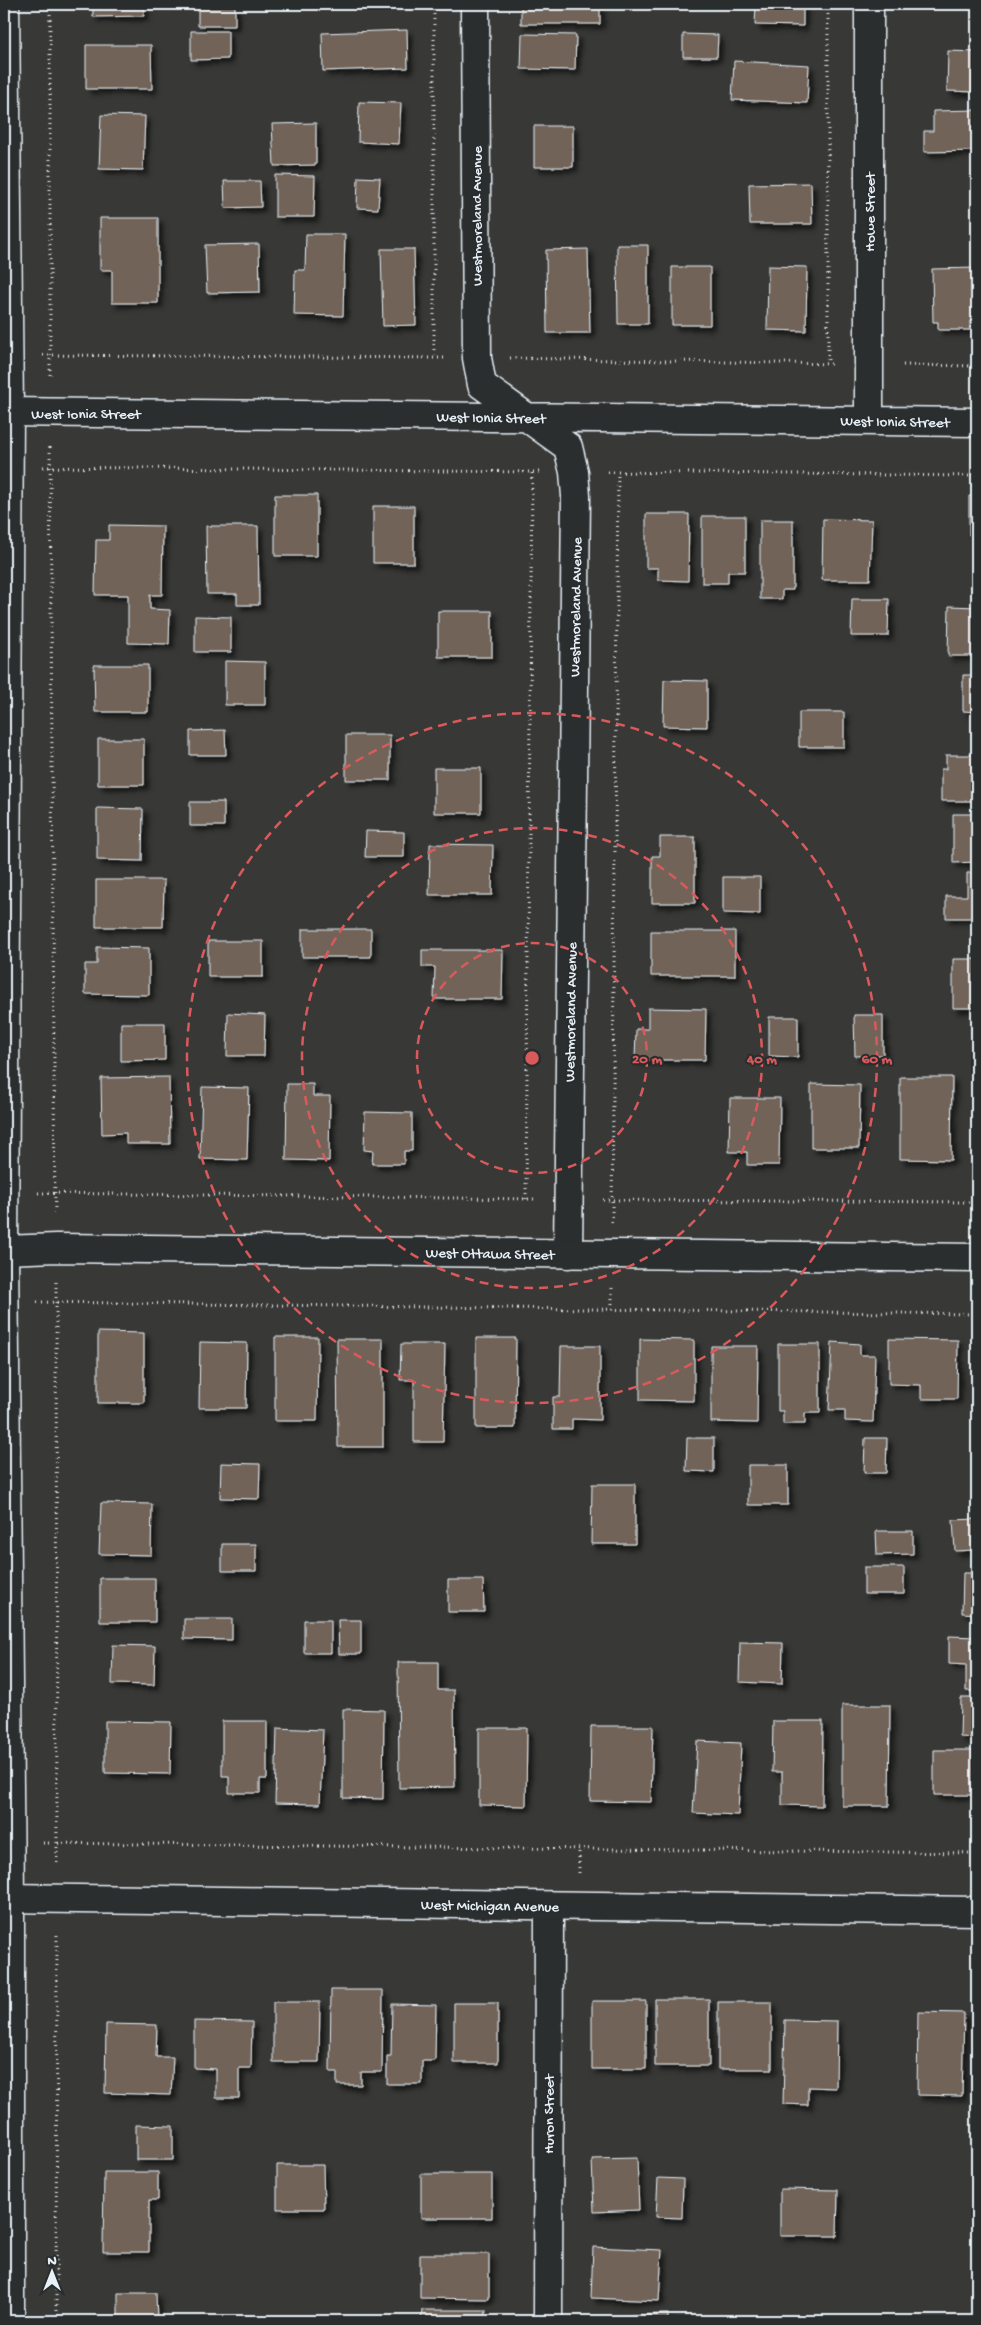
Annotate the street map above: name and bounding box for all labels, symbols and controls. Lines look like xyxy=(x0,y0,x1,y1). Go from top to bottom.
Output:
street label: Westmoreland Avenue xyxy=(469,146,487,286)
street label: Howe Street xyxy=(862,170,880,252)
street label: West Ionia Street xyxy=(31,406,143,424)
street label: West Ionia Street xyxy=(436,409,548,429)
street label: West Ionia Street xyxy=(840,413,952,433)
street label: Westmoreland Avenue xyxy=(567,537,587,677)
street label: Westmoreland Avenue xyxy=(562,942,582,1082)
centre of rings xyxy=(523,1049,541,1067)
text: 20 m xyxy=(632,1051,662,1069)
text: 40 m xyxy=(746,1051,777,1069)
text: 60 m xyxy=(862,1051,893,1069)
street label: West Ottawa Street xyxy=(425,1245,556,1265)
street label: West Michigan Avenue xyxy=(421,1897,560,1917)
street label: Huron Street xyxy=(541,2072,559,2154)
north arrow xyxy=(28,2248,78,2298)
text: N xyxy=(47,2253,57,2270)

